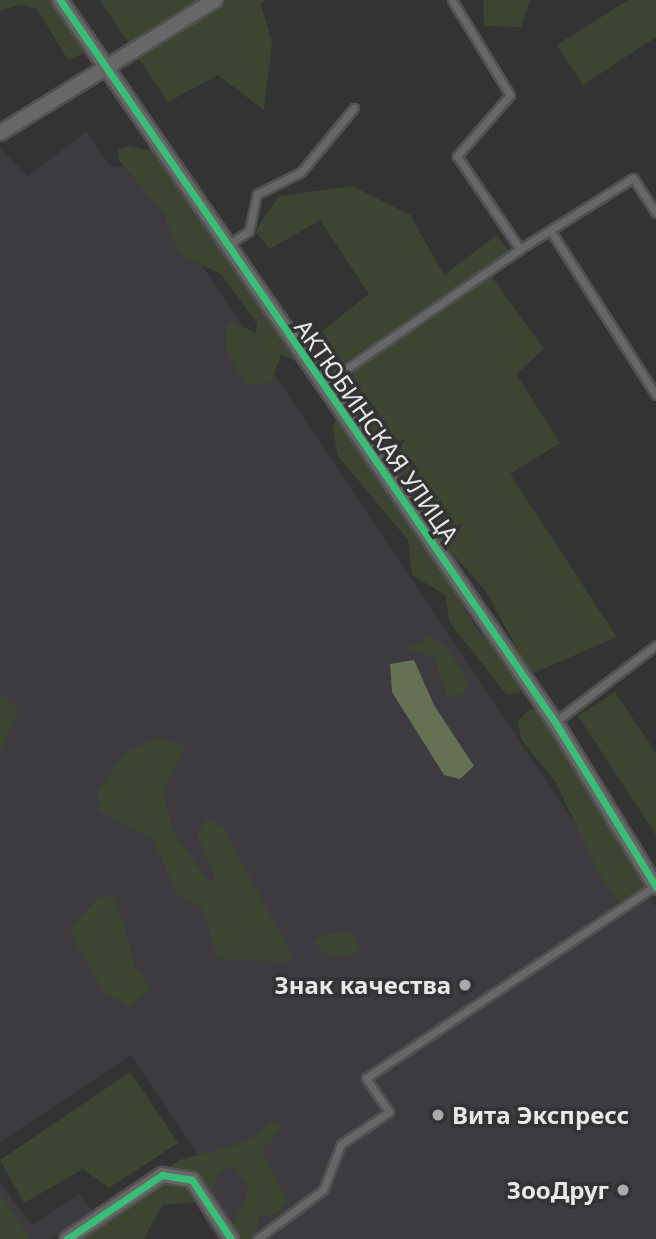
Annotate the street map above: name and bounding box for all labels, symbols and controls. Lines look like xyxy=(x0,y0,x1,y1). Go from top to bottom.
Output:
street label: АКТЮБИНСКАЯ УЛИЦА xyxy=(289,314,465,548)
place label: Знак качества xyxy=(274,971,451,999)
marker: Знак качества xyxy=(457,977,473,993)
place label: Вита Экспресс xyxy=(452,1101,629,1129)
marker: Вита Экспресс xyxy=(430,1107,446,1123)
place label: ЗооДруг xyxy=(507,1176,609,1204)
marker: ЗооДруг xyxy=(615,1182,631,1198)

